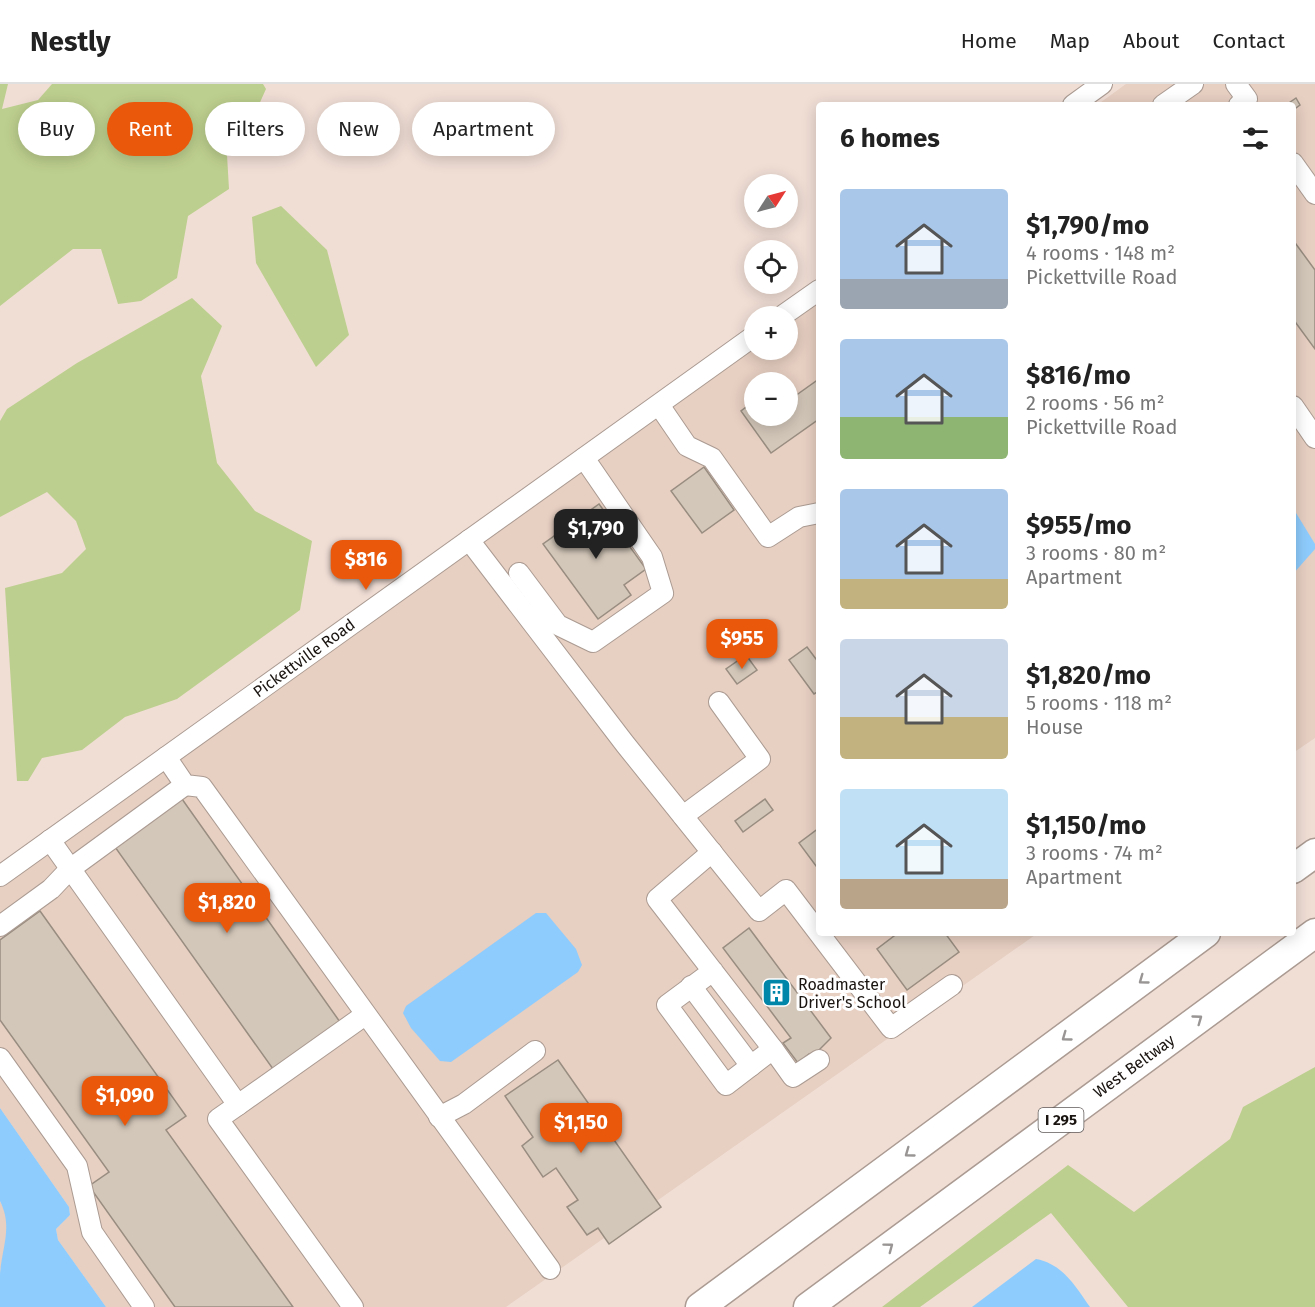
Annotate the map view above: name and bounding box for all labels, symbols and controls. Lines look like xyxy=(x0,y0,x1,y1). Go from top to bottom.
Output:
text: Nestly xyxy=(30,25,111,58)
text: Home xyxy=(961,28,1017,54)
text: Map xyxy=(1050,28,1090,54)
text: About xyxy=(1123,28,1180,54)
text: Contact xyxy=(1213,28,1285,54)
chip: Buy xyxy=(18,102,95,156)
chip: Rent xyxy=(107,102,193,156)
chip: Filters xyxy=(205,102,305,156)
chip: New xyxy=(317,102,400,156)
chip: Apartment xyxy=(412,102,555,156)
icon: filters xyxy=(1239,122,1272,155)
text: 6 homes xyxy=(840,123,940,154)
north arrow xyxy=(744,174,798,228)
map controls xyxy=(744,174,798,426)
text: $1,790/mo xyxy=(1026,210,1149,241)
icon: home xyxy=(888,213,960,285)
button: locate xyxy=(744,240,798,294)
text: 4 rooms · 148 m² xyxy=(1026,241,1175,265)
text: Pickettville Road xyxy=(1026,265,1178,289)
button: + xyxy=(744,306,798,360)
text: $816/mo xyxy=(1026,360,1131,391)
icon: home xyxy=(888,363,960,435)
button: − xyxy=(744,372,798,426)
text: 2 rooms · 56 m² xyxy=(1026,391,1165,415)
text: Pickettville Road xyxy=(1026,415,1178,439)
pin: $1,790 xyxy=(547,509,645,560)
text: $955/mo xyxy=(1026,510,1132,541)
icon: home xyxy=(888,513,960,585)
text: $1,790 xyxy=(568,516,624,540)
pin: $816 xyxy=(330,540,402,591)
text: 3 rooms · 80 m² xyxy=(1026,541,1166,565)
text: $816 xyxy=(345,547,387,571)
text: Apartment xyxy=(1026,565,1122,589)
street label: Pickettville Road xyxy=(249,615,359,701)
pin: $955 xyxy=(706,619,778,670)
text: $955 xyxy=(720,626,764,650)
text: $1,820/mo xyxy=(1026,660,1151,691)
icon: home xyxy=(888,663,960,735)
text: 5 rooms · 118 m² xyxy=(1026,691,1172,715)
text: House xyxy=(1026,715,1083,739)
text: $1,150/mo xyxy=(1026,810,1146,841)
icon: home xyxy=(888,813,960,885)
text: 3 rooms · 74 m² xyxy=(1026,841,1163,865)
text: Apartment xyxy=(1026,865,1122,889)
pin: $1,820 xyxy=(178,883,276,934)
text: $1,820 xyxy=(198,890,256,914)
one-way arrow xyxy=(1138,973,1149,984)
place label: Roadmaster Driver's School xyxy=(798,975,906,1012)
building icon: Roadmaster Driver's School xyxy=(761,977,793,1009)
one-way arrow xyxy=(1191,1015,1202,1026)
one-way arrow xyxy=(1061,1029,1072,1040)
street label: West Beltway xyxy=(1090,1030,1178,1102)
pin: $1,090 xyxy=(76,1076,174,1127)
text: $1,090 xyxy=(96,1083,154,1107)
pin: $1,150 xyxy=(532,1103,630,1154)
road number: I 295 xyxy=(1038,1108,1084,1132)
text: $1,150 xyxy=(554,1110,608,1134)
one-way arrow xyxy=(905,1145,916,1156)
one-way arrow xyxy=(882,1244,893,1255)

